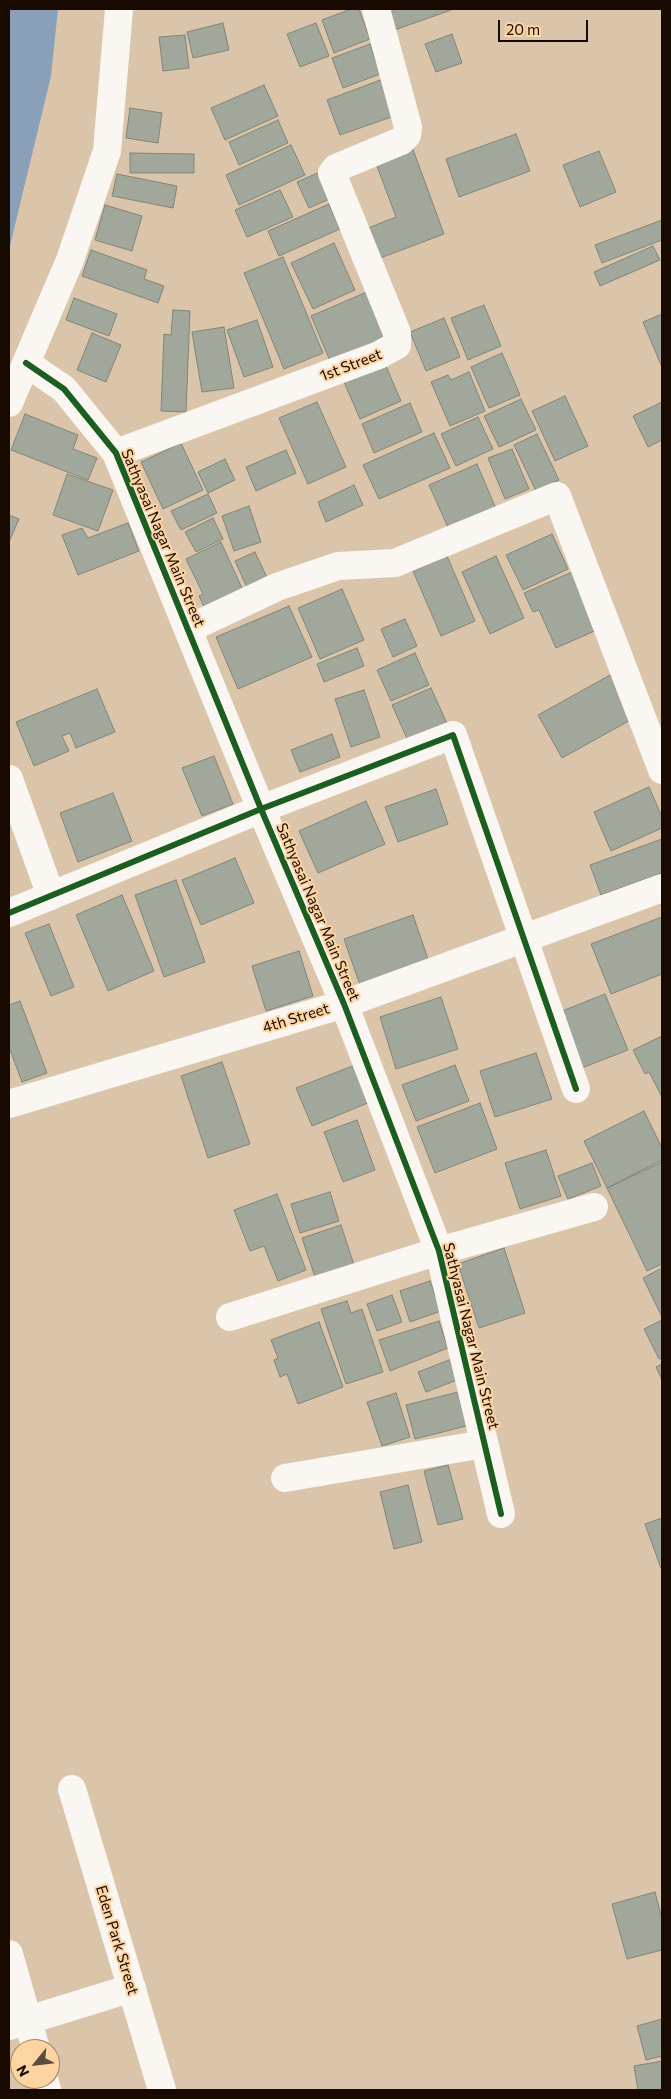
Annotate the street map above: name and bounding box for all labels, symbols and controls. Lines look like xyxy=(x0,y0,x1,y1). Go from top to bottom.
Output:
scale bar xyxy=(501,10,591,42)
text: 20 m xyxy=(506,20,540,38)
street label: 1st Street xyxy=(318,345,384,385)
street label: Sathyasai Nagar Main Street xyxy=(117,446,209,630)
street label: Sathyasai Nagar Main Street xyxy=(272,820,364,1004)
street label: 4th Street xyxy=(260,999,332,1037)
street label: Sathyasai Nagar Main Street xyxy=(439,1241,503,1431)
street label: Eden Park Street xyxy=(92,1883,142,1997)
north arrow xyxy=(10,2039,60,2089)
text: N xyxy=(12,2062,32,2080)

